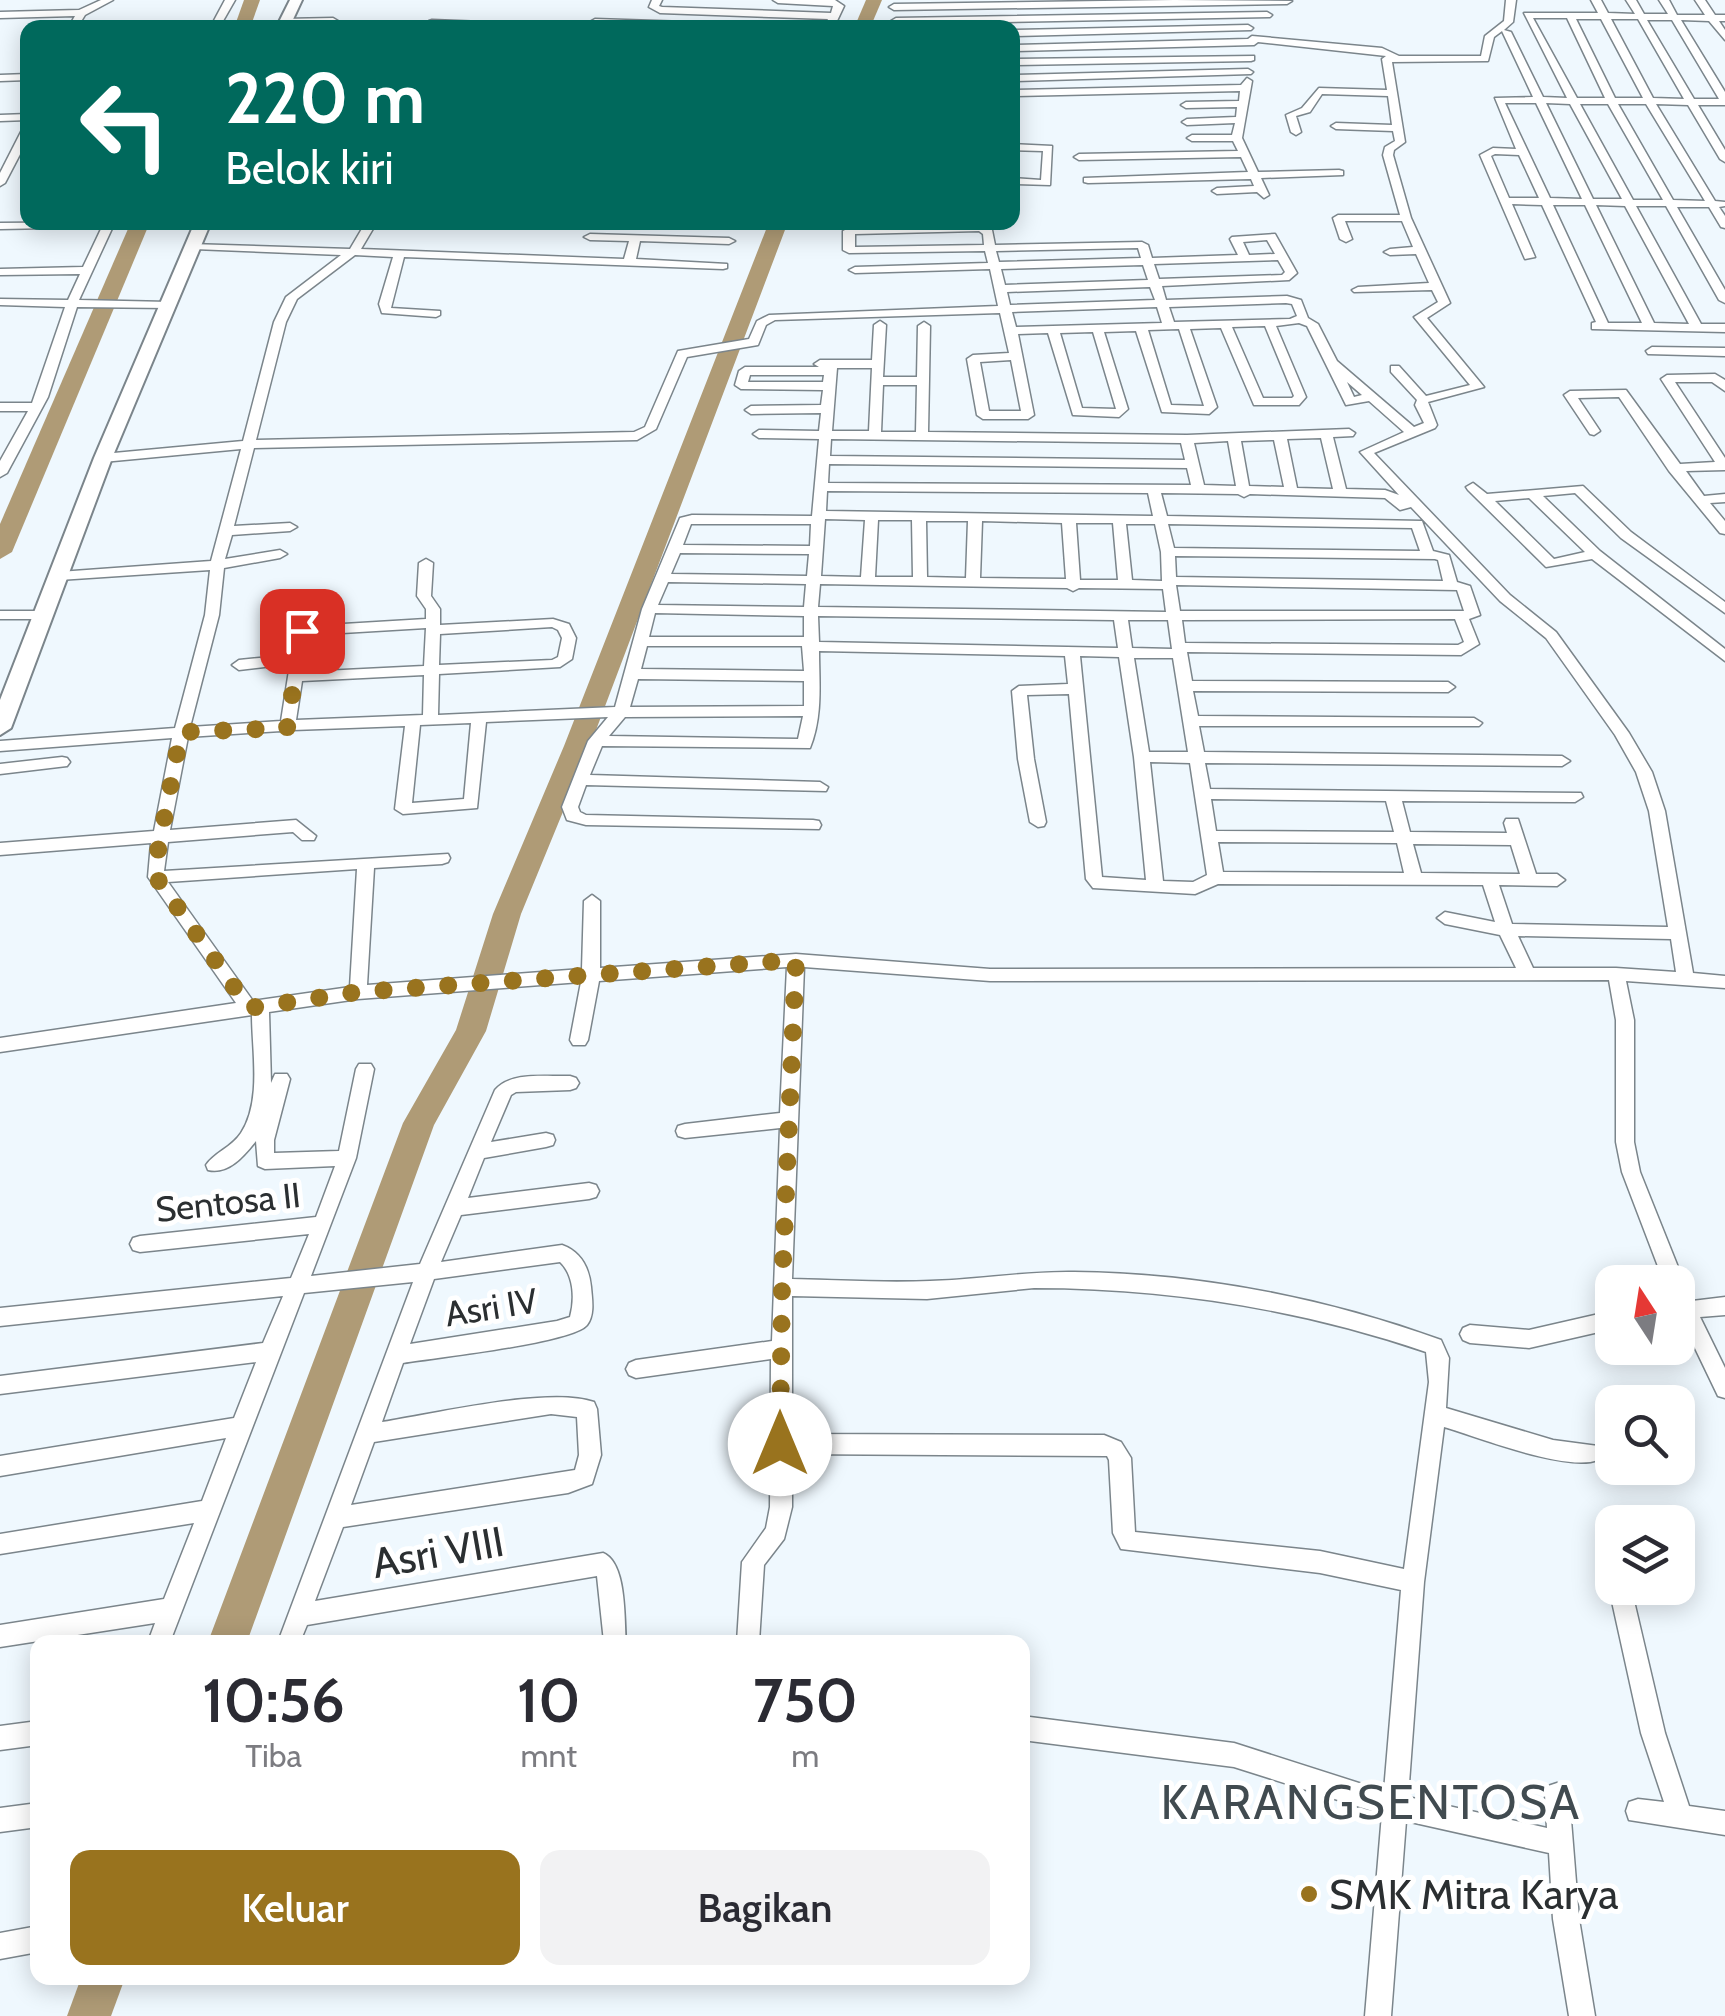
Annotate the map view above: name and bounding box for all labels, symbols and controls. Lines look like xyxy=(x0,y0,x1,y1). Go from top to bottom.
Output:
text: 220 m xyxy=(225,55,425,141)
icon: left xyxy=(60,60,190,190)
text: Belok kiri xyxy=(225,141,394,195)
pin xyxy=(260,589,345,674)
icon: arrive xyxy=(275,604,330,659)
street label: Sentosa II xyxy=(153,1173,303,1231)
north arrow xyxy=(1595,1265,1695,1365)
map controls xyxy=(1595,1265,1695,1605)
street label: Asri IV xyxy=(442,1278,541,1335)
button: search xyxy=(1595,1385,1695,1485)
position arrow xyxy=(728,1392,832,1496)
button: layers xyxy=(1595,1505,1695,1605)
street label: Asri VIII xyxy=(368,1515,508,1589)
text: 10:56 xyxy=(202,1664,345,1737)
text: 10 xyxy=(517,1664,580,1737)
text: 750 xyxy=(753,1664,858,1737)
text: Tiba xyxy=(245,1736,302,1775)
text: mnt xyxy=(521,1736,577,1775)
text: m xyxy=(791,1736,819,1775)
district label: KARANGSENTOSA xyxy=(1160,1773,1582,1831)
button: Keluar xyxy=(70,1850,520,1965)
button: Bagikan xyxy=(540,1850,990,1965)
place label: SMK Mitra Karya xyxy=(1329,1868,1618,1920)
marker: SMK Mitra Karya xyxy=(1298,1883,1320,1905)

